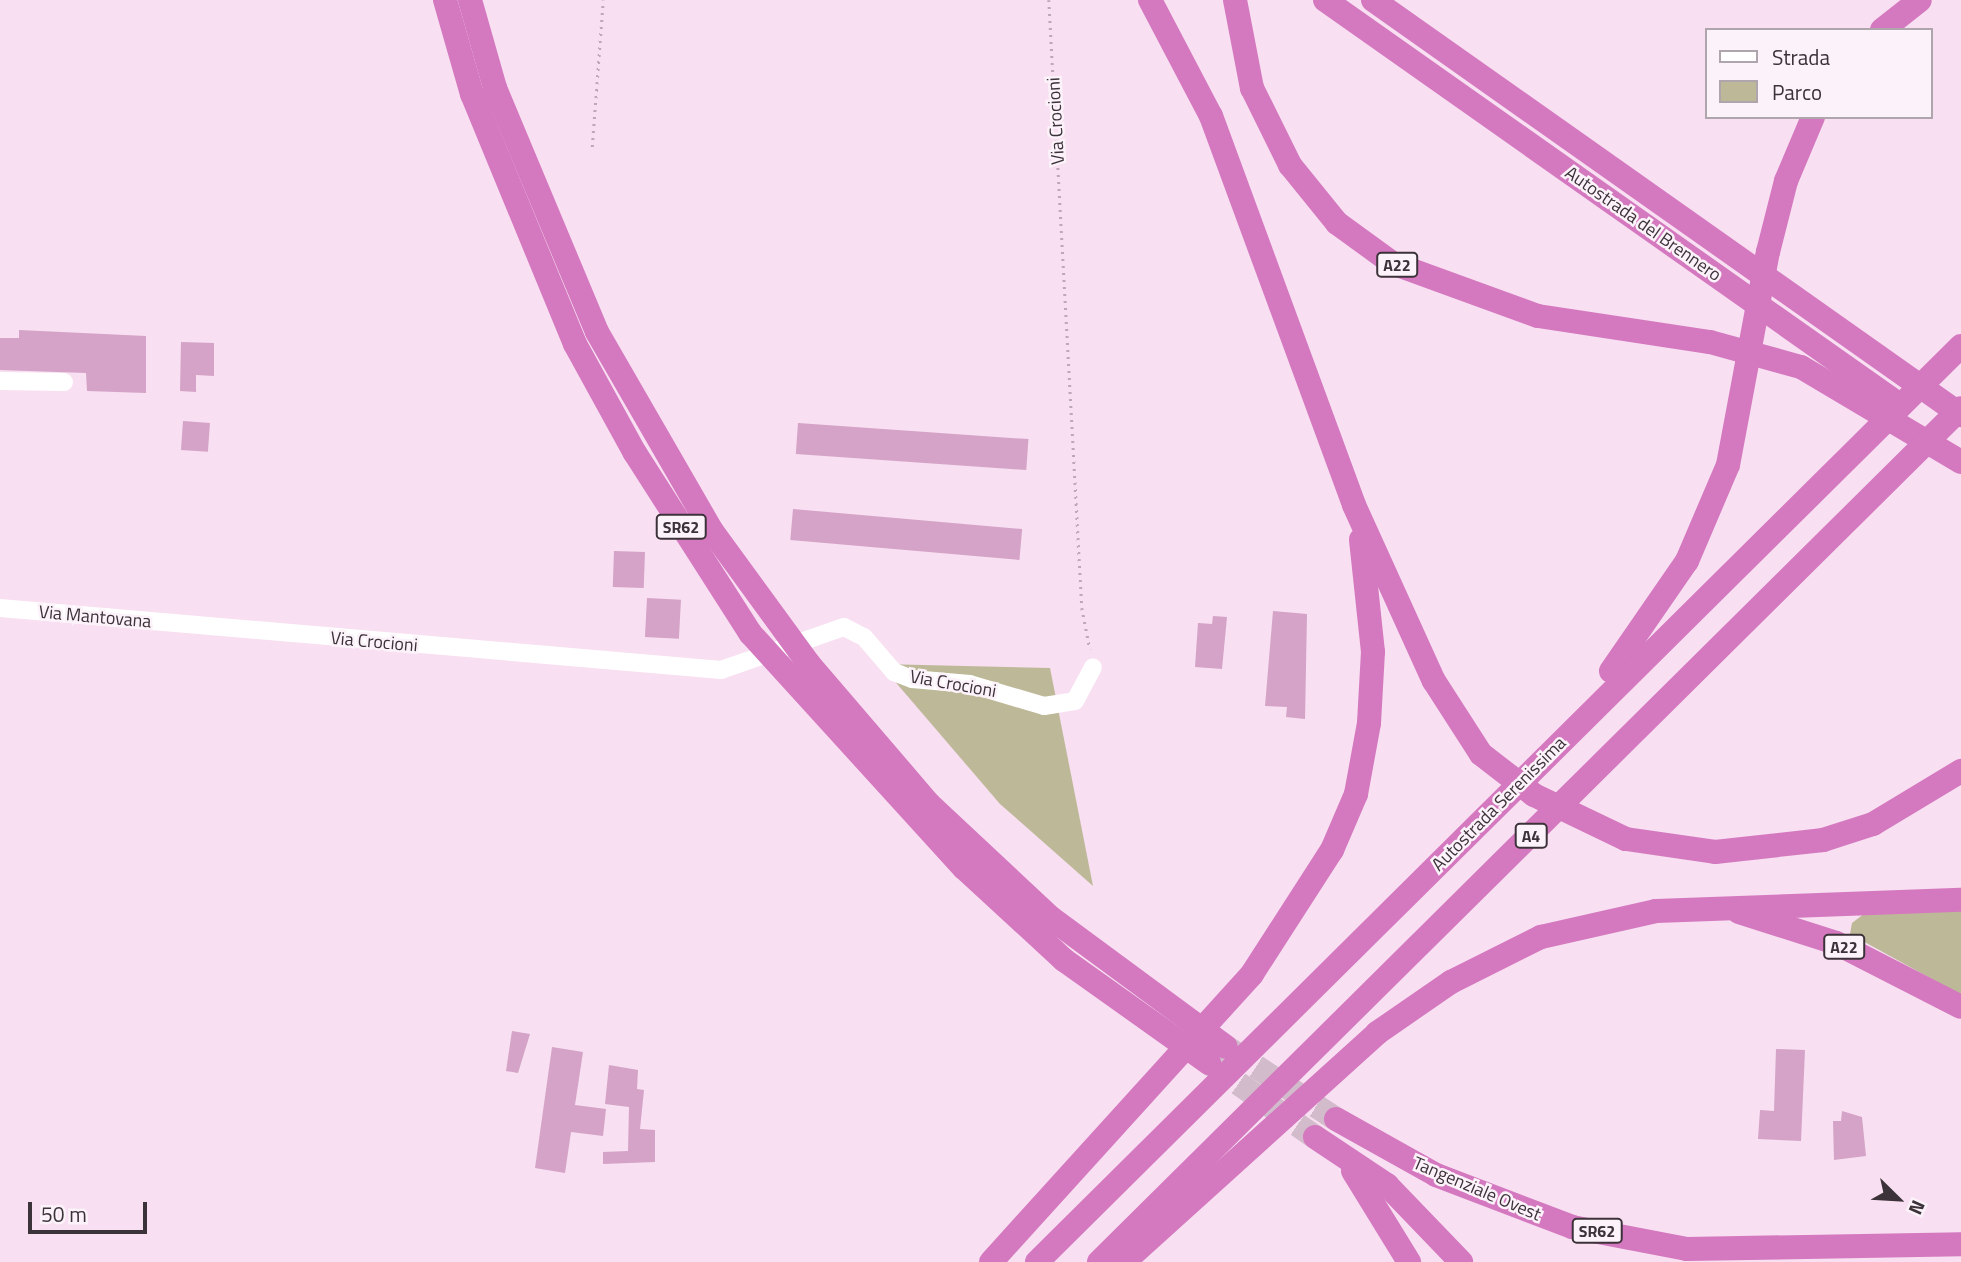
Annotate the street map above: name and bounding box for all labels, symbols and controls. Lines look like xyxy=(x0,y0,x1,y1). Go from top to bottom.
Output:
legend xyxy=(1706,28,1933,119)
text: Strada xyxy=(1772,41,1830,73)
text: Parco xyxy=(1772,76,1822,108)
street label: Via Crocioni xyxy=(1043,77,1069,165)
street label: Autostrada del Brennero xyxy=(1561,162,1725,286)
road number: A22 xyxy=(1376,252,1418,278)
road number: SR62 xyxy=(655,514,707,540)
street label: Via Mantovana xyxy=(38,601,152,633)
street label: Via Crocioni xyxy=(329,627,419,657)
street label: Via Crocioni xyxy=(908,666,998,702)
street label: Autostrada Serenissima xyxy=(1427,732,1571,876)
road number: A4 xyxy=(1514,824,1548,848)
road number: A22 xyxy=(1823,934,1865,959)
street label: Tangenziale Ovest xyxy=(1410,1152,1544,1226)
north arrow xyxy=(1863,1164,1933,1234)
scale bar xyxy=(32,1188,150,1232)
text: N xyxy=(1902,1196,1934,1220)
text: 50 m xyxy=(41,1198,87,1230)
road number: SR62 xyxy=(1571,1218,1623,1244)

